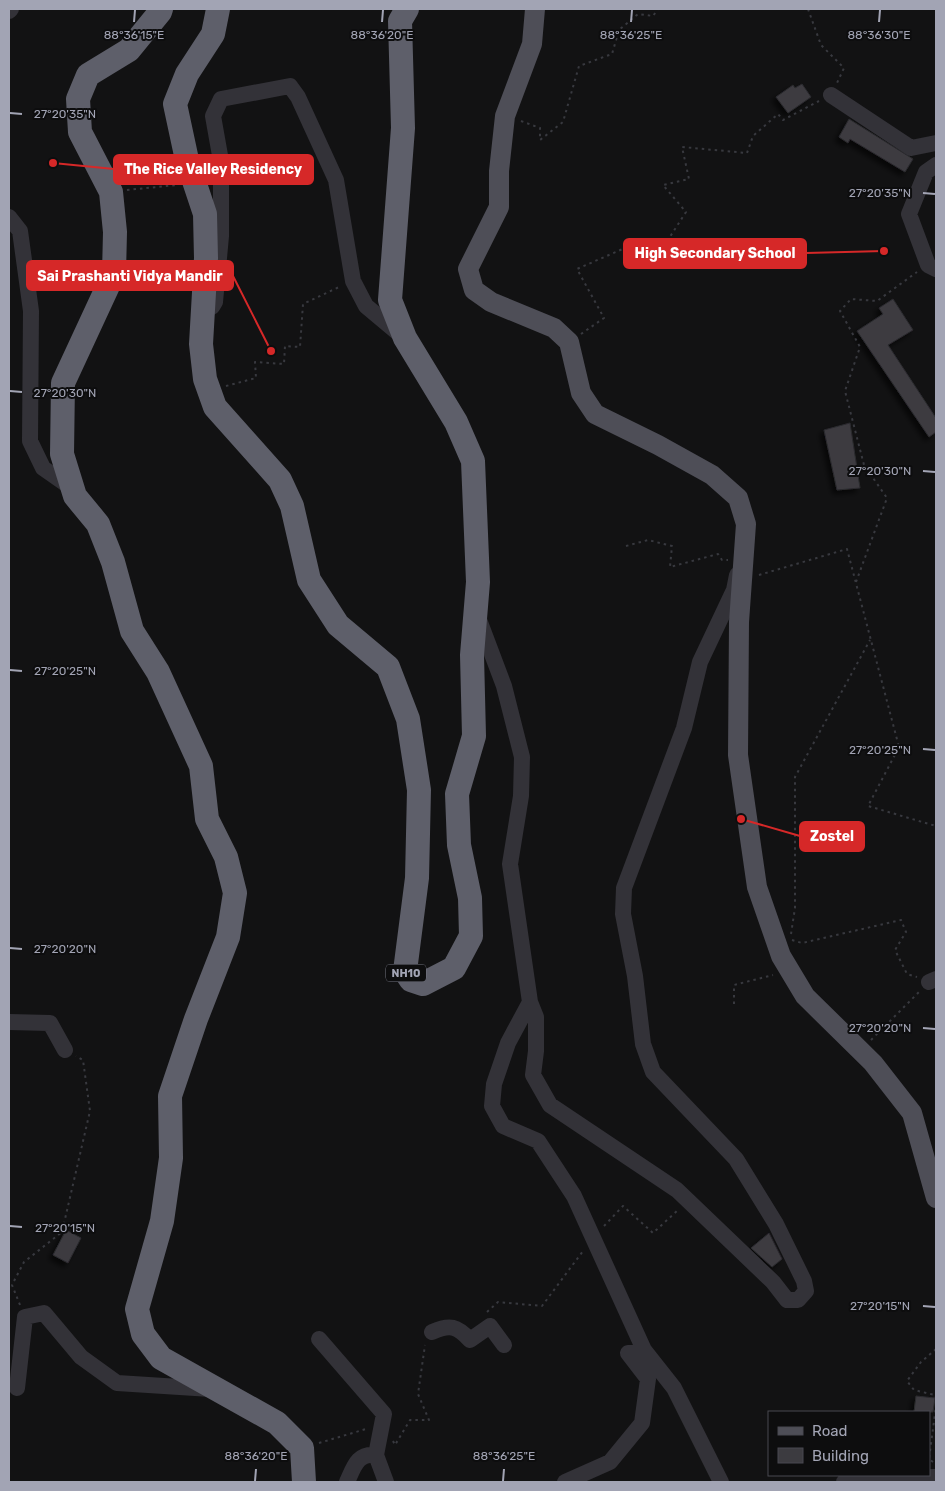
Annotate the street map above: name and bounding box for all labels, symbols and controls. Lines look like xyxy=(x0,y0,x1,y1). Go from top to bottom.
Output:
text: 88°36'15"E xyxy=(104,28,164,42)
text: 88°36'20"E xyxy=(351,28,413,42)
text: 88°36'25"E xyxy=(600,28,662,42)
text: 88°36'30"E xyxy=(847,28,911,42)
text: 27°20'35"N xyxy=(34,107,96,121)
callout: The Rice Valley Residency xyxy=(114,155,313,184)
text: The Rice Valley Residency xyxy=(124,161,303,178)
text: 27°20'35"N xyxy=(849,186,911,200)
callout: High Secondary School xyxy=(624,239,806,268)
text: High Secondary School xyxy=(635,245,796,262)
callout: Sai Prashanti Vidya Mandir xyxy=(27,261,233,290)
text: Sai Prashanti Vidya Mandir xyxy=(37,268,223,285)
text: 27°20'30"N xyxy=(34,386,96,400)
text: 27°20'30"N xyxy=(849,464,911,478)
text: 27°20'25"N xyxy=(34,664,96,678)
text: 27°20'25"N xyxy=(849,743,911,757)
callout: Zostel xyxy=(800,822,864,851)
text: Zostel xyxy=(810,828,854,845)
text: 27°20'20"N xyxy=(34,942,96,956)
road number: NH10 xyxy=(386,964,426,981)
text: 27°20'20"N xyxy=(849,1021,911,1035)
text: 27°20'15"N xyxy=(35,1221,95,1235)
text: 27°20'15"N xyxy=(850,1299,910,1313)
legend xyxy=(768,1411,930,1476)
text: Road xyxy=(812,1422,848,1440)
text: Building xyxy=(812,1447,869,1465)
text: 88°36'20"E xyxy=(225,1449,287,1463)
text: 88°36'25"E xyxy=(473,1449,535,1463)

